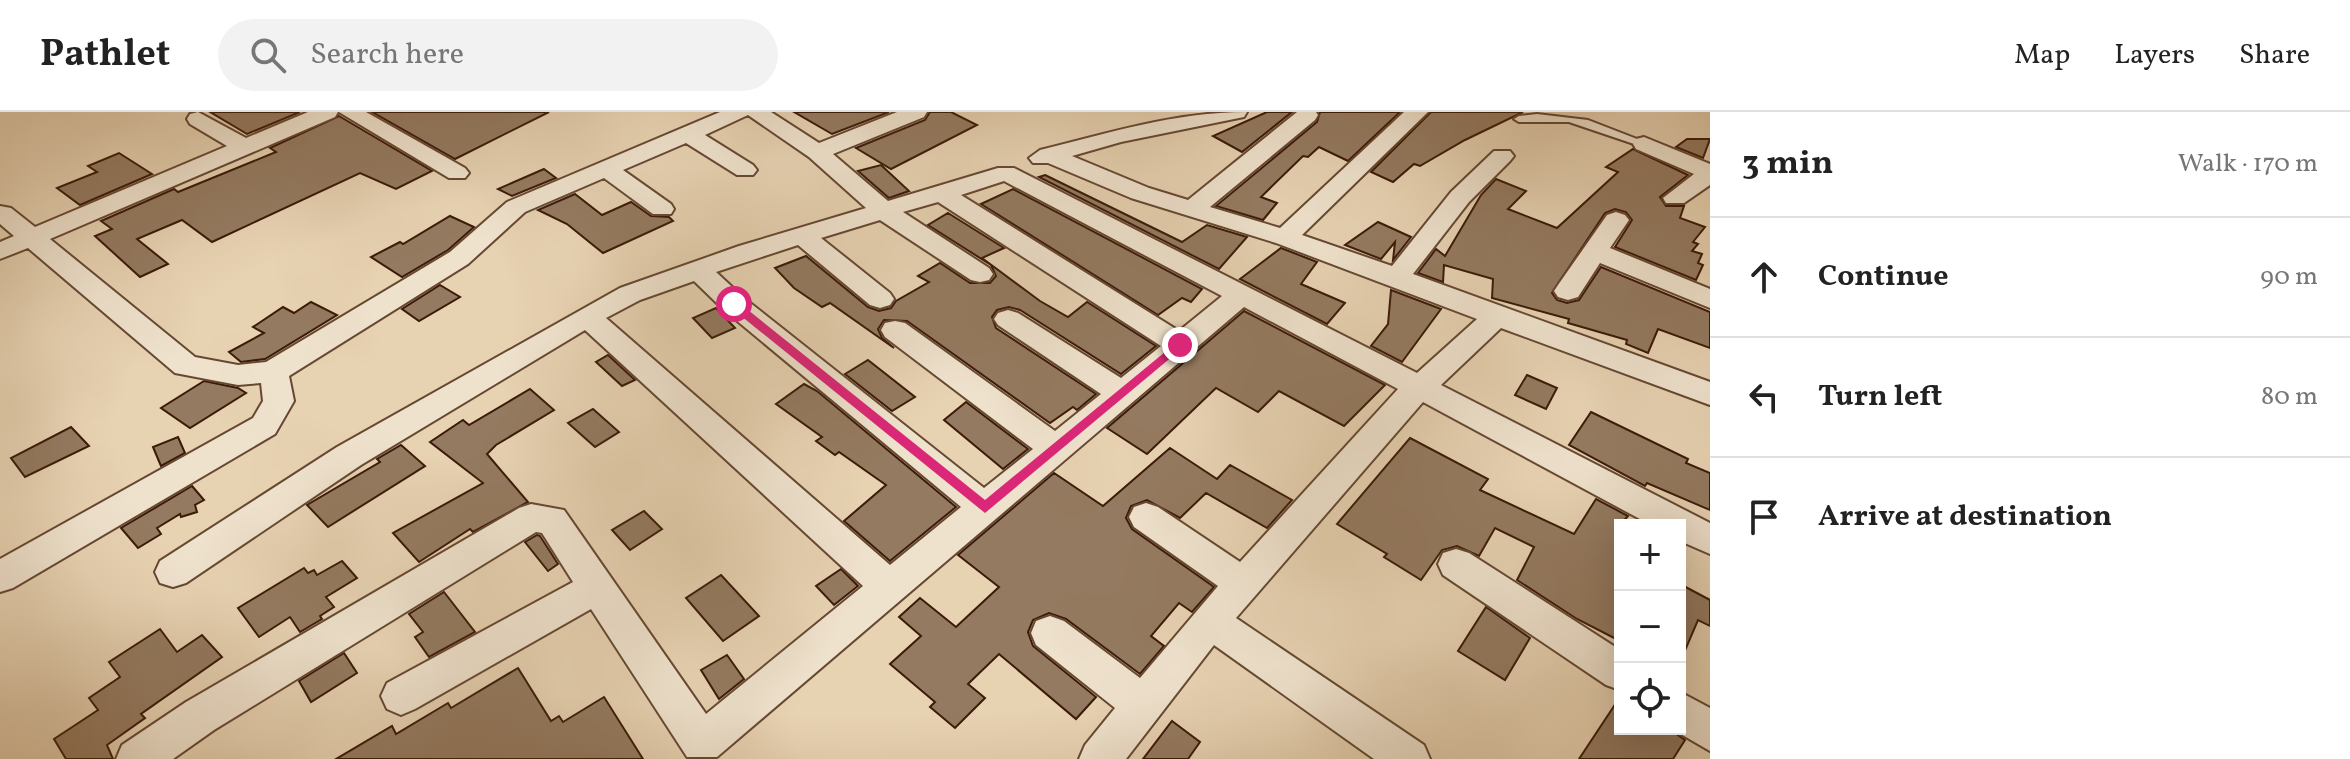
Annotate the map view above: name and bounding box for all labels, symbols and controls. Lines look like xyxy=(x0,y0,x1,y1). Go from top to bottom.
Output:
search box xyxy=(218,19,778,91)
text: Pathlet xyxy=(40,29,170,82)
icon: search xyxy=(246,33,290,77)
text: Search here xyxy=(310,34,464,76)
text: Map xyxy=(2014,36,2070,75)
text: Layers xyxy=(2114,36,2195,75)
text: Share xyxy=(2239,36,2310,75)
text: 3 min xyxy=(1742,141,1833,188)
text: Walk · 170 m xyxy=(2178,146,2318,182)
icon: ahead xyxy=(1742,255,1786,299)
text: Continue xyxy=(1818,256,1949,298)
text: 90 m xyxy=(2260,259,2318,295)
route start xyxy=(716,286,752,322)
route end xyxy=(1162,327,1198,363)
icon: left xyxy=(1742,375,1786,419)
text: Turn left xyxy=(1818,376,1942,418)
text: 80 m xyxy=(2261,379,2318,415)
icon: arrive xyxy=(1742,495,1786,539)
text: Arrive at destination xyxy=(1818,496,2112,538)
map controls xyxy=(1614,519,1686,735)
button: + xyxy=(1614,519,1686,591)
button: − xyxy=(1614,591,1686,663)
button: locate xyxy=(1614,663,1686,735)

